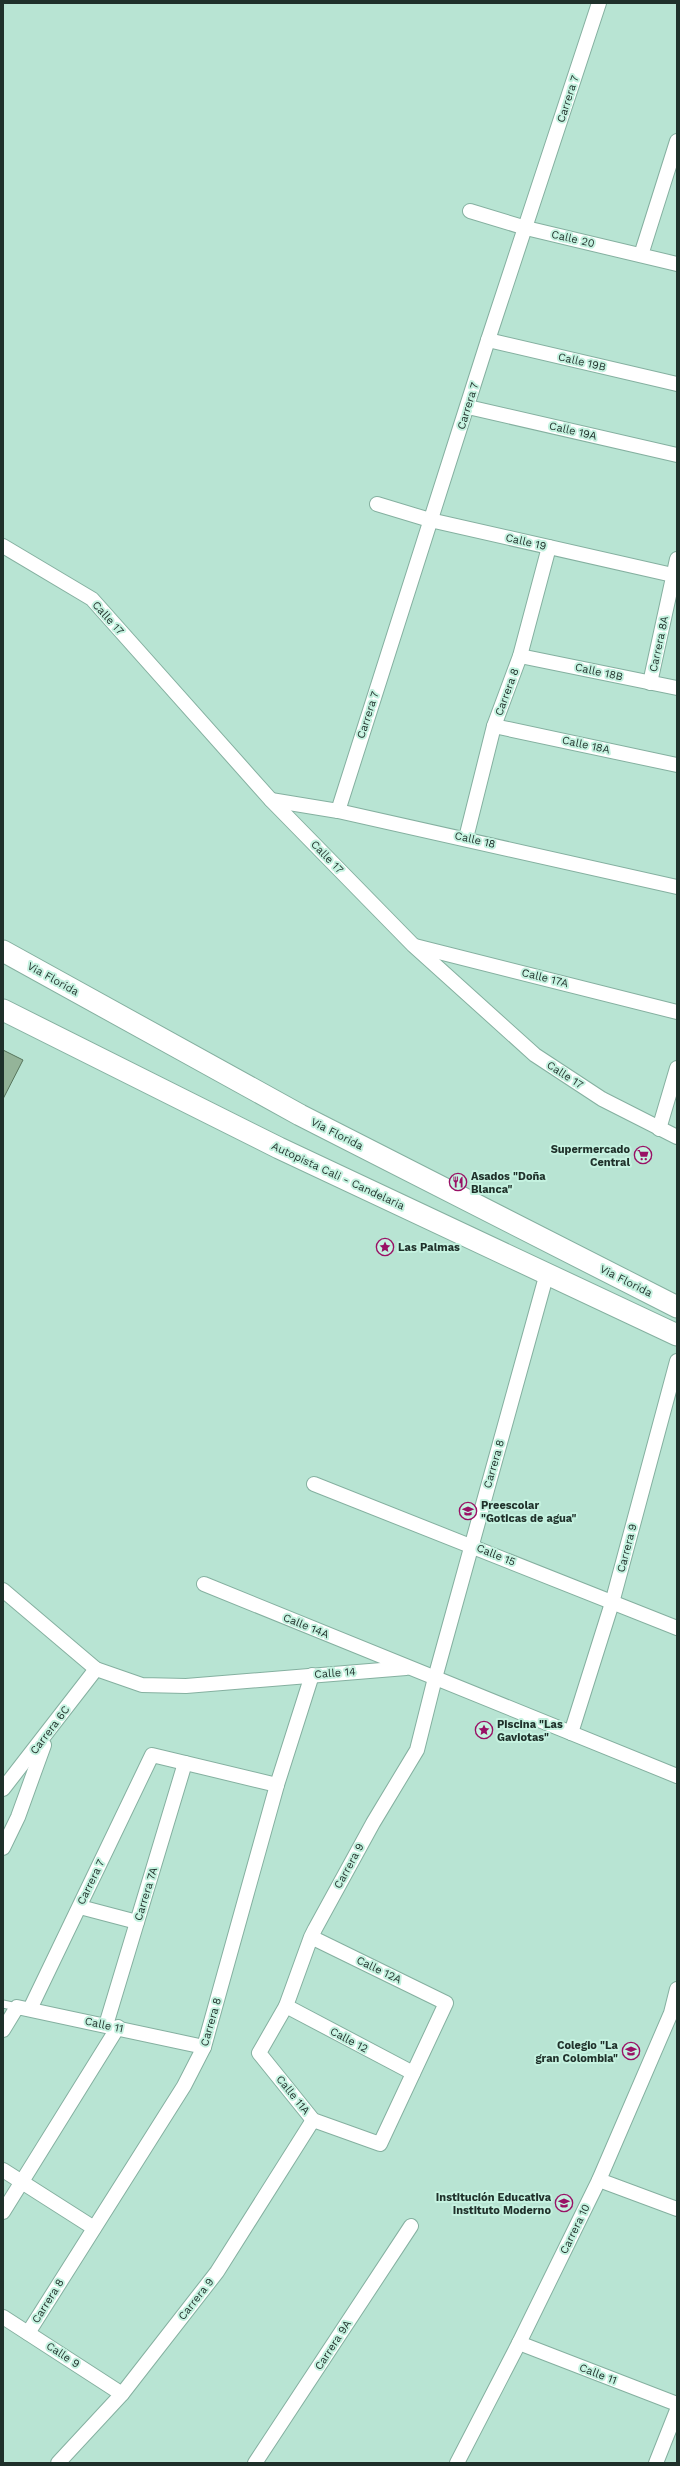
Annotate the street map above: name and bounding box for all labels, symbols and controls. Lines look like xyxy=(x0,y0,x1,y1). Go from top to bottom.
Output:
street label: Carrera 7 xyxy=(554,74,582,124)
street label: Calle 20 xyxy=(550,228,596,250)
street label: Calle 19B xyxy=(557,350,607,374)
street label: Carrera 7 xyxy=(455,381,481,431)
street label: Calle 19A xyxy=(548,419,598,443)
street label: Calle 19 xyxy=(504,531,548,553)
street label: Calle 17 xyxy=(90,598,126,638)
street label: Carrera 8A xyxy=(647,615,671,673)
street label: Calle 18B xyxy=(574,661,624,683)
street label: Carrera 8 xyxy=(492,666,522,718)
street label: Carrera 7 xyxy=(354,690,382,740)
street label: Calle 18A xyxy=(561,734,611,756)
street label: Calle 18 xyxy=(453,829,497,851)
street label: Calle 17 xyxy=(308,838,346,876)
street label: Via Florida xyxy=(25,959,81,999)
street label: Calle 17A xyxy=(520,966,570,990)
street label: Calle 17 xyxy=(544,1058,586,1092)
street label: Via Florida xyxy=(309,1115,365,1153)
street label: Autopista Cali - Candelaria xyxy=(269,1139,407,1213)
place label: Supermercado Central xyxy=(551,1143,630,1169)
supermarket icon: Supermercado Central xyxy=(633,1145,653,1165)
place label: Asados "Doña Blanca" xyxy=(471,1170,546,1196)
restaurant icon: Asados "Doña Blanca" xyxy=(448,1172,468,1192)
place icon: Las Palmas xyxy=(375,1237,395,1257)
place label: Las Palmas xyxy=(398,1241,460,1254)
street label: Via Florida xyxy=(598,1262,654,1300)
street label: Carrera 8 xyxy=(481,1438,507,1490)
place label: Preescolar "Goticas de agua" xyxy=(481,1499,577,1525)
school or university icon: Preescolar "Goticas de agua" xyxy=(458,1501,478,1521)
street label: Carrera 9 xyxy=(614,1522,640,1574)
street label: Calle 15 xyxy=(475,1541,517,1569)
street label: Calle 14A xyxy=(281,1611,331,1641)
street label: Calle 14 xyxy=(314,1665,356,1681)
street label: Carrera 6C xyxy=(28,1703,73,1757)
place label: Piscina "Las Gaviotas" xyxy=(497,1718,563,1744)
place icon: Piscina "Las Gaviotas" xyxy=(474,1720,494,1740)
street label: Carrera 9 xyxy=(331,1841,367,1891)
street label: Carrera 7 xyxy=(74,1857,108,1907)
street label: Carrera 7A xyxy=(132,1866,160,1922)
street label: Calle 12A xyxy=(354,1954,404,1986)
street label: Carrera 8 xyxy=(198,1996,224,2048)
street label: Calle 11 xyxy=(84,2015,124,2035)
street label: Calle 12 xyxy=(328,2025,370,2055)
place label: Colegio "La gran Colombia" xyxy=(535,2039,619,2065)
school or university icon: Colegio "La gran Colombia" xyxy=(621,2041,641,2061)
street label: Calle 11A xyxy=(273,2073,313,2117)
place label: Institución Educativa Instituto Moderno xyxy=(436,2191,552,2217)
school or university icon: Institución Educativa Instituto Moderno xyxy=(554,2193,574,2213)
street label: Carrera 10 xyxy=(557,2202,593,2256)
street label: Carrera 9 xyxy=(176,2275,217,2323)
street label: Carrera 8 xyxy=(29,2276,67,2326)
street label: Carrera 9A xyxy=(312,2318,354,2372)
street label: Calle 9 xyxy=(44,2339,82,2371)
street label: Calle 11 xyxy=(577,2361,619,2387)

